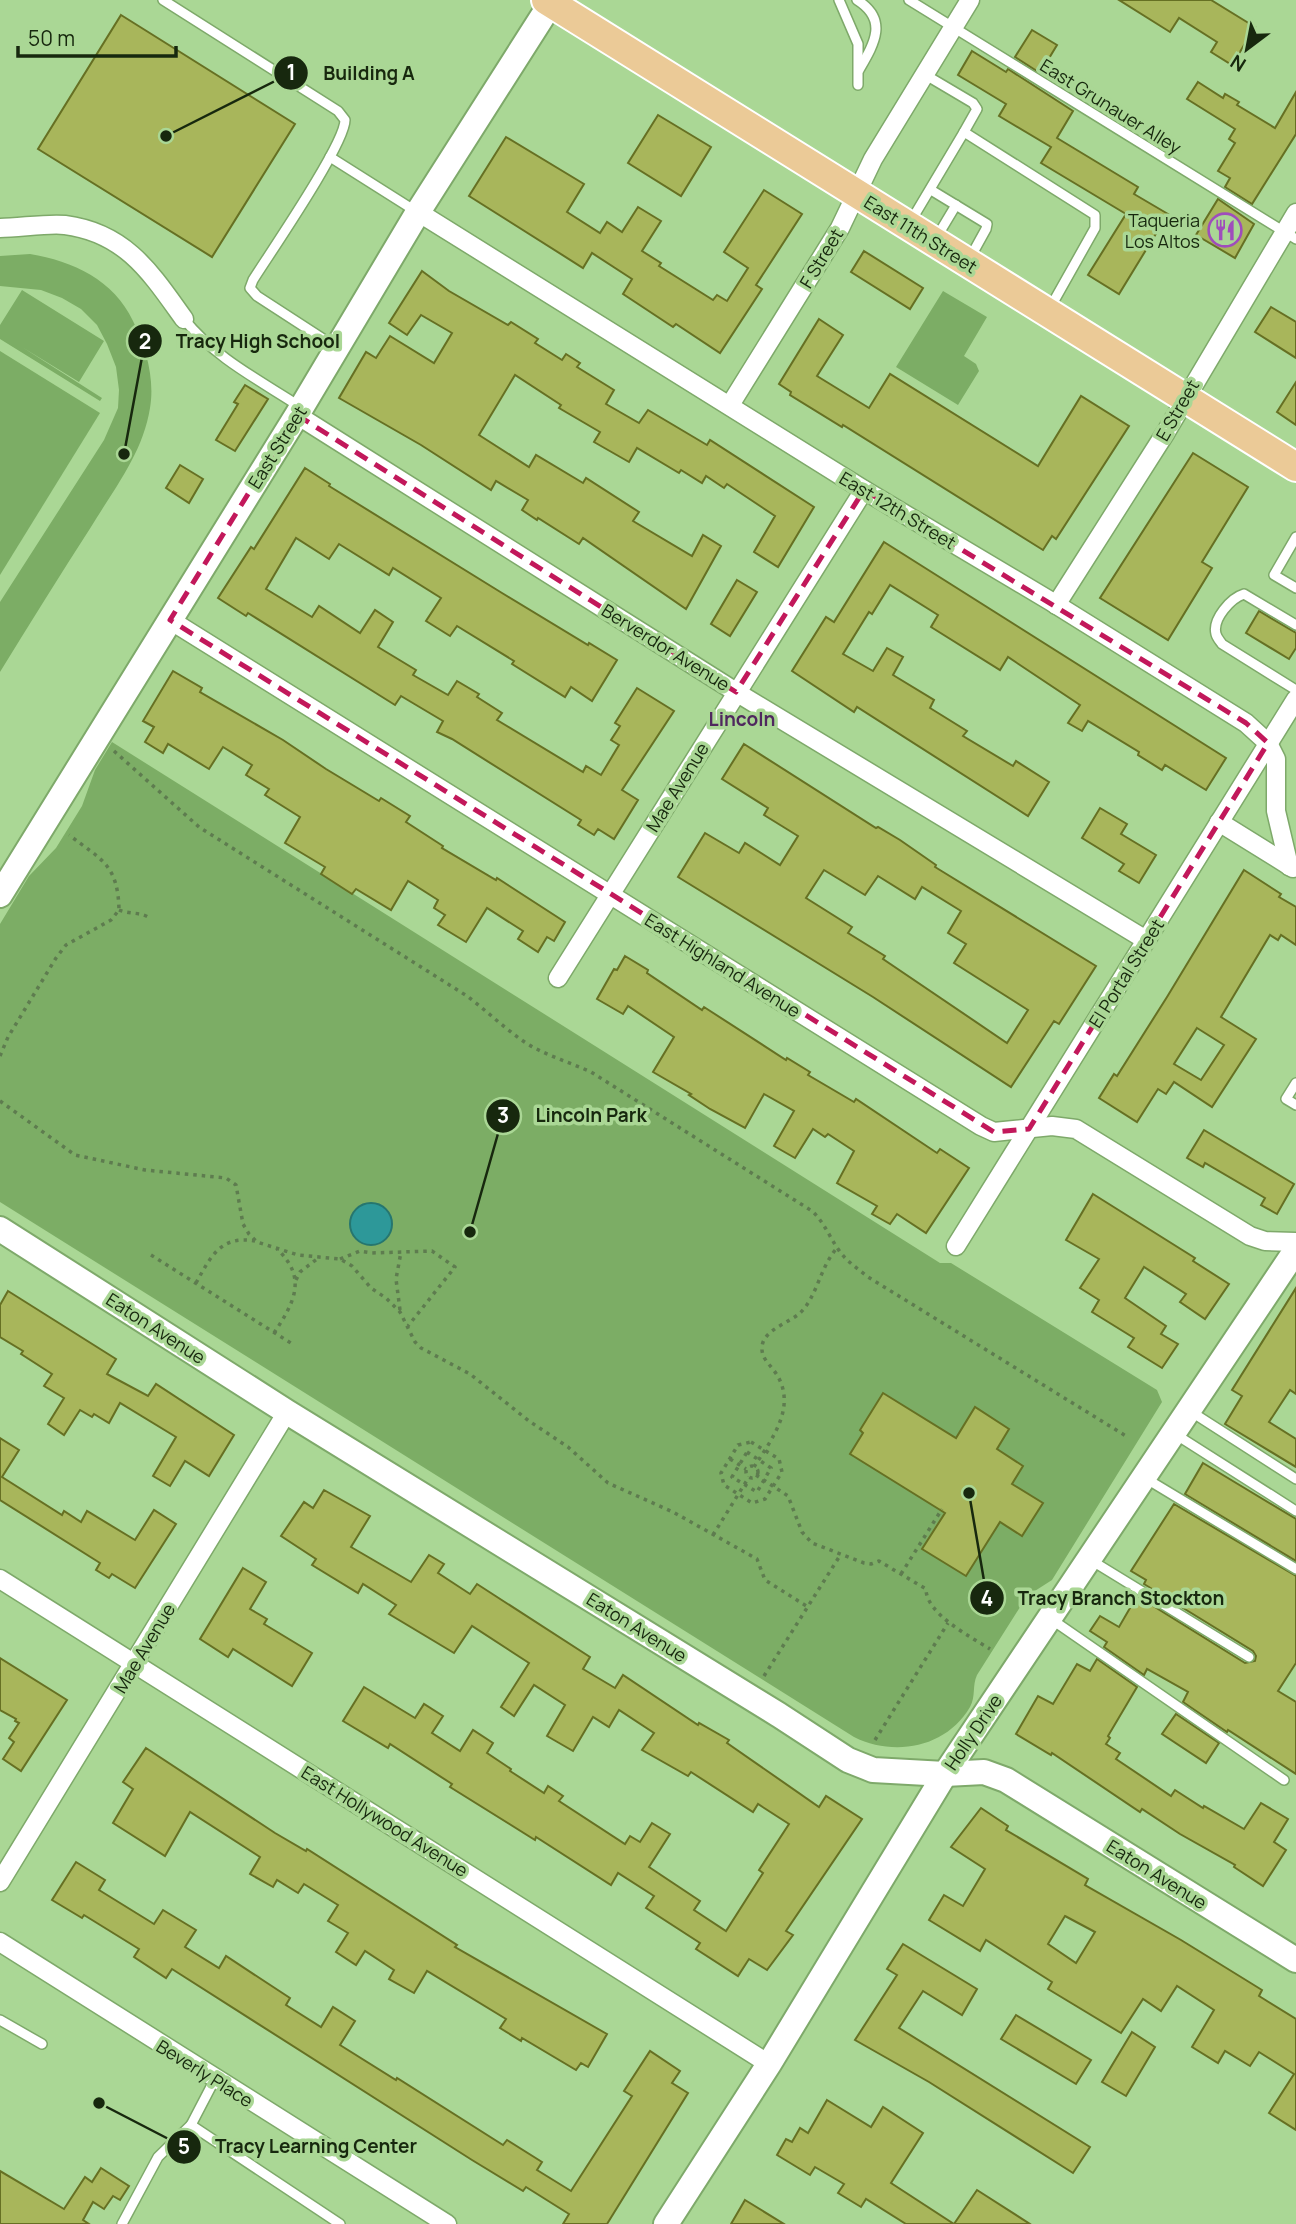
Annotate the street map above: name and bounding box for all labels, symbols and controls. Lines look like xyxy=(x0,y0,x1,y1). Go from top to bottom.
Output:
scale bar xyxy=(18,14,175,58)
north arrow xyxy=(1212,14,1282,84)
text: 50 m xyxy=(28,24,75,52)
text: N xyxy=(1225,49,1251,78)
callout: Building A xyxy=(274,53,428,93)
street label: East Grunauer Alley xyxy=(1036,53,1186,159)
text: 1 xyxy=(286,58,296,86)
text: Building A xyxy=(323,60,415,86)
street label: East 11th Street xyxy=(860,190,982,278)
place label: Taqueria Los Altos xyxy=(1125,208,1200,253)
restaurant icon: Taqueria Los Altos xyxy=(1206,211,1244,249)
street label: F Street xyxy=(794,224,848,292)
callout: Tracy High School xyxy=(127,321,354,361)
text: 2 xyxy=(139,327,151,355)
text: Tracy High School xyxy=(176,328,340,354)
street label: E Street xyxy=(1150,375,1204,445)
street label: East Street xyxy=(242,401,312,493)
street label: East 12th Street xyxy=(835,466,961,554)
street label: Berverdor Avenue xyxy=(597,598,735,696)
district label: Lincoln xyxy=(709,706,775,732)
street label: Mae Avenue xyxy=(640,738,714,836)
street label: East Highland Avenue xyxy=(641,907,805,1023)
street label: El Portal Street xyxy=(1083,914,1169,1032)
callout: Lincoln Park xyxy=(486,1096,660,1136)
text: 3 xyxy=(497,1101,509,1129)
text: Lincoln Park xyxy=(535,1102,647,1128)
street label: Eaton Avenue xyxy=(102,1287,210,1369)
callout: Tracy Branch Stockton xyxy=(969,1578,1239,1618)
text: 4 xyxy=(981,1584,993,1612)
text: Tracy Branch Stockton xyxy=(1018,1585,1224,1611)
street label: Eaton Avenue xyxy=(582,1587,692,1667)
street label: Mae Avenue xyxy=(108,1599,180,1697)
street label: Holly Drive xyxy=(939,1689,1007,1775)
street label: East Hollywood Avenue xyxy=(297,1760,473,1882)
street label: Eaton Avenue xyxy=(1102,1834,1212,1914)
street label: Beverly Place xyxy=(152,2034,258,2112)
callout: Tracy Learning Center xyxy=(166,2127,432,2167)
text: 5 xyxy=(178,2132,190,2160)
text: Tracy Learning Center xyxy=(215,2133,417,2159)

